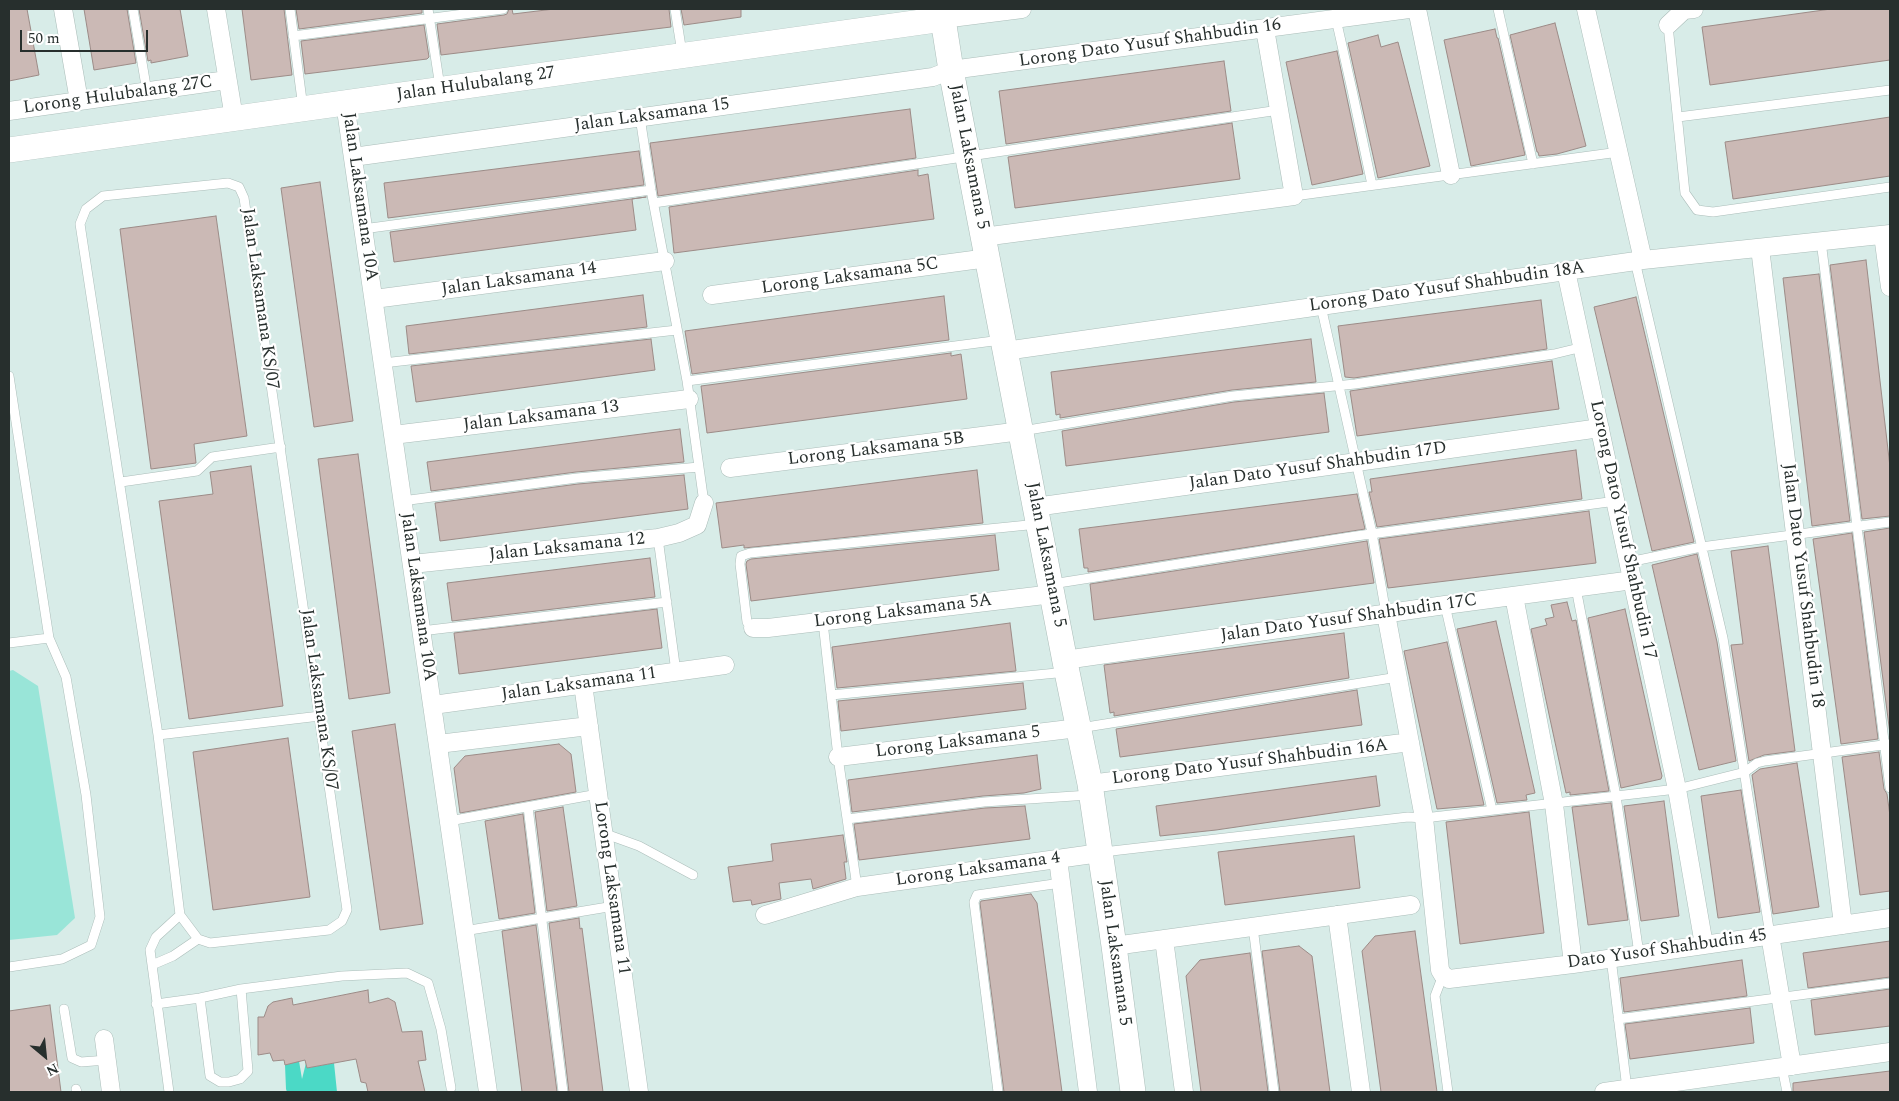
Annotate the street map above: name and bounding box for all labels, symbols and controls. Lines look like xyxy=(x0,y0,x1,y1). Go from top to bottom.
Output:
street label: Lorong Dato Yusuf Shahbudin 16 xyxy=(1018,15,1282,73)
scale bar xyxy=(22,20,150,52)
text: 50 m xyxy=(28,27,60,50)
street label: Jalan Hulubalang 27 xyxy=(395,63,557,107)
street label: Lorong Hulubalang 27C xyxy=(22,72,214,120)
street label: Jalan Laksamana 5 xyxy=(943,83,993,231)
street label: Jalan Laksamana 15 xyxy=(573,94,731,138)
street label: Jalan Laksamana 10A xyxy=(336,111,382,283)
street label: Jalan Laksamana KS/07 xyxy=(236,207,282,391)
street label: Lorong Laksamana 5C xyxy=(760,254,940,300)
street label: Jalan Laksamana 14 xyxy=(440,258,598,302)
street label: Lorong Dato Yusuf Shahbudin 18A xyxy=(1308,258,1586,318)
street label: Jalan Laksamana 13 xyxy=(462,397,620,437)
street label: Lorong Dato Yusuf Shahbudin 17 xyxy=(1584,398,1660,662)
street label: Lorong Laksamana 5B xyxy=(786,428,966,472)
street label: Jalan Dato Yusuf Shahbudin 17D xyxy=(1188,438,1448,496)
street label: Jalan Dato Yusuf Shahbudin 18 xyxy=(1776,463,1828,709)
street label: Jalan Laksamana 5 xyxy=(1020,481,1070,629)
street label: Jalan Laksamana 10A xyxy=(394,511,440,683)
street label: Jalan Laksamana 12 xyxy=(488,529,646,567)
street label: Lorong Laksamana 5A xyxy=(813,590,993,634)
street label: Jalan Dato Yusuf Shahbudin 17C xyxy=(1219,590,1479,648)
street label: Jalan Laksamana KS/07 xyxy=(295,608,341,792)
street label: Jalan Laksamana 11 xyxy=(500,663,658,707)
street label: Lorong Laksamana 5 xyxy=(874,722,1042,764)
street label: Lorong Dato Yusuf Shahbudin 16A xyxy=(1111,735,1389,791)
street label: Lorong Laksamana 11 xyxy=(588,800,634,976)
street label: Lorong Laksamana 4 xyxy=(894,848,1062,892)
street label: Jalan Laksamana 5 xyxy=(1093,878,1135,1028)
street label: Dato Yusof Shahbudin 45 xyxy=(1566,925,1768,975)
north arrow xyxy=(20,1031,70,1081)
text: N xyxy=(42,1058,62,1082)

